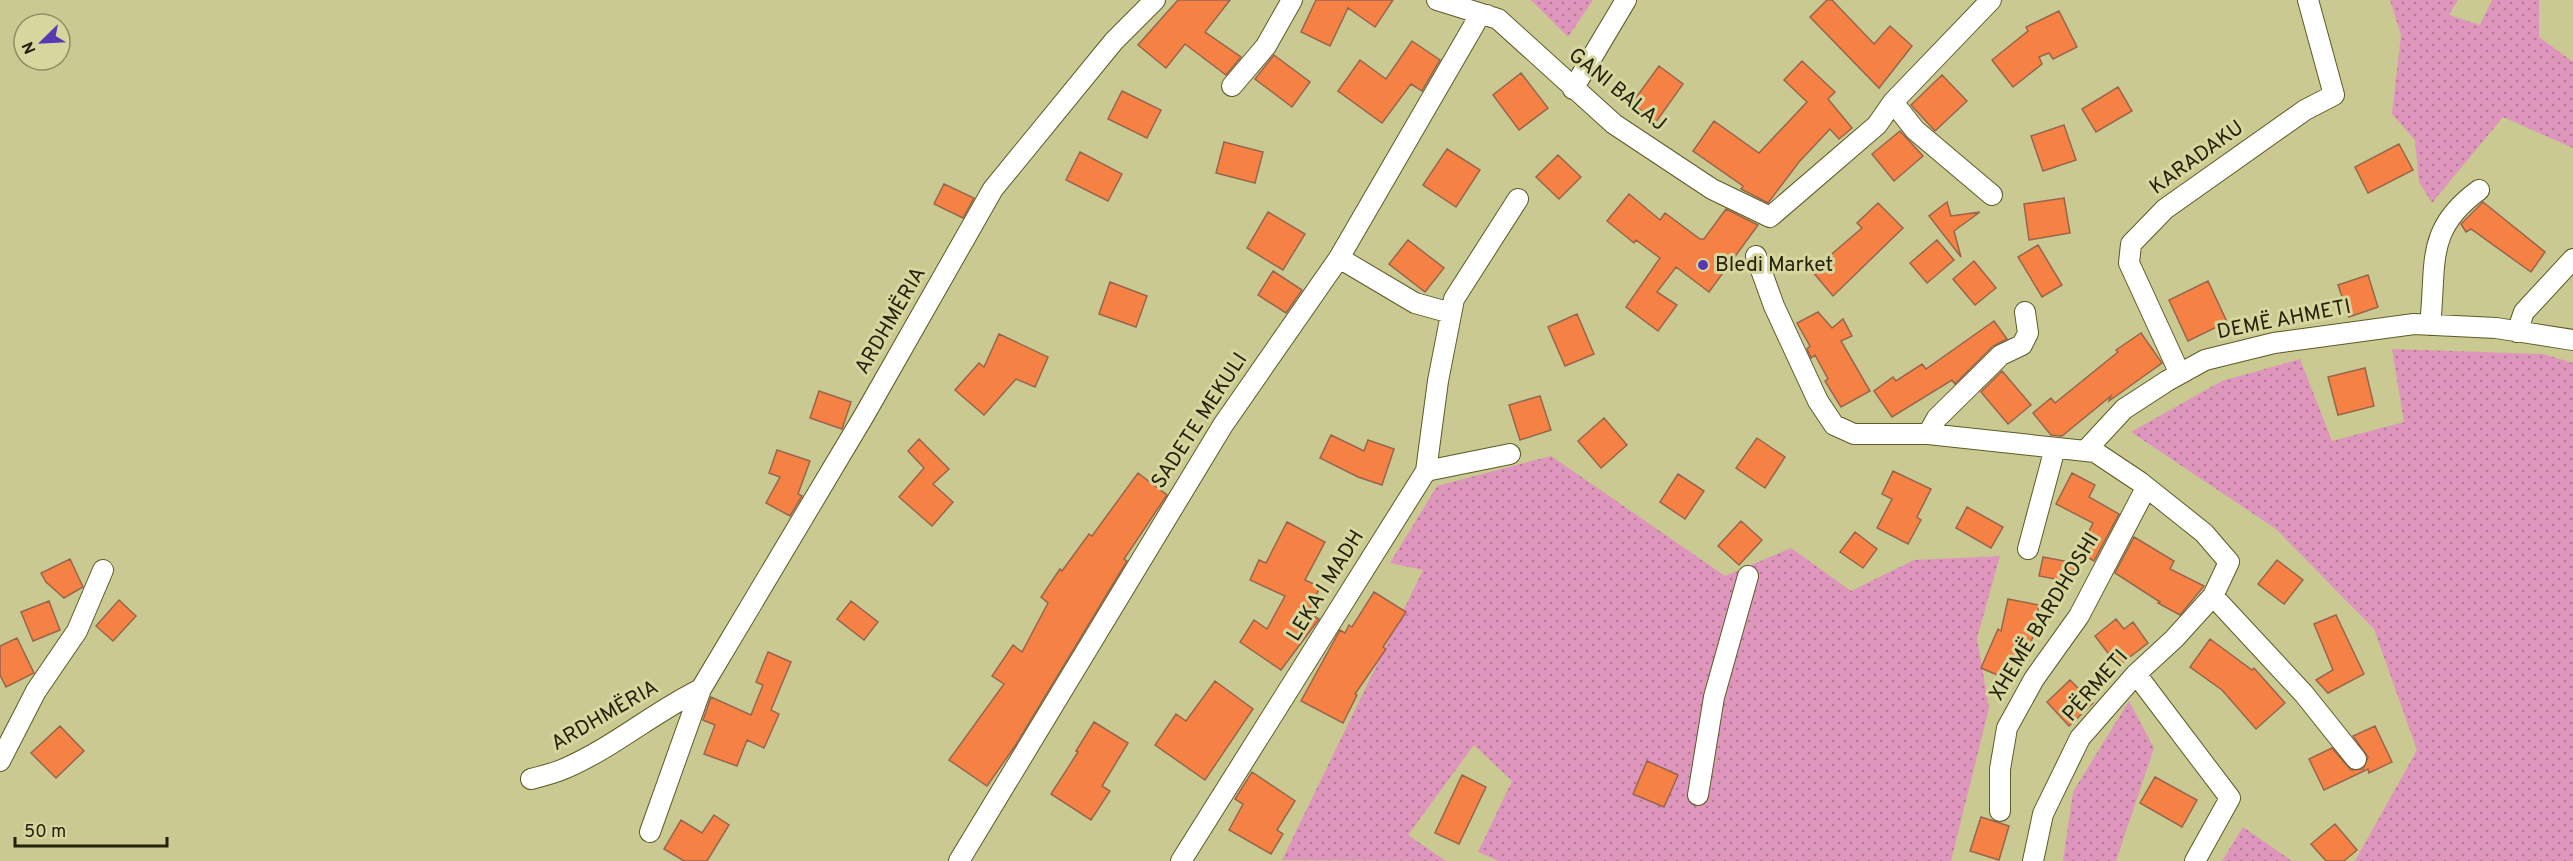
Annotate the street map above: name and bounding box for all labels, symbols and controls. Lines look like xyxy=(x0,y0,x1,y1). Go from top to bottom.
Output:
north arrow xyxy=(12,12,72,72)
text: N xyxy=(19,38,42,57)
street label: GANI BALAJ xyxy=(1562,42,1672,138)
street label: KARADAKU xyxy=(2145,115,2249,201)
place label: Bledi Market xyxy=(1715,252,1833,279)
marker: Bledi Market xyxy=(1696,258,1710,272)
street label: ARDHMËRIA xyxy=(849,262,933,380)
street label: DEMË AHMETI xyxy=(2215,294,2353,346)
street label: SADETE MEKULI xyxy=(1146,348,1254,494)
street label: LEKA I MADH xyxy=(1281,525,1371,647)
street label: XHEMË BARDHOSHI xyxy=(1984,528,2106,706)
street label: PËRMETI xyxy=(2057,644,2135,728)
street label: ARDHMËRIA xyxy=(546,674,664,758)
scale bar xyxy=(15,810,166,848)
text: 50 m xyxy=(24,821,66,844)

